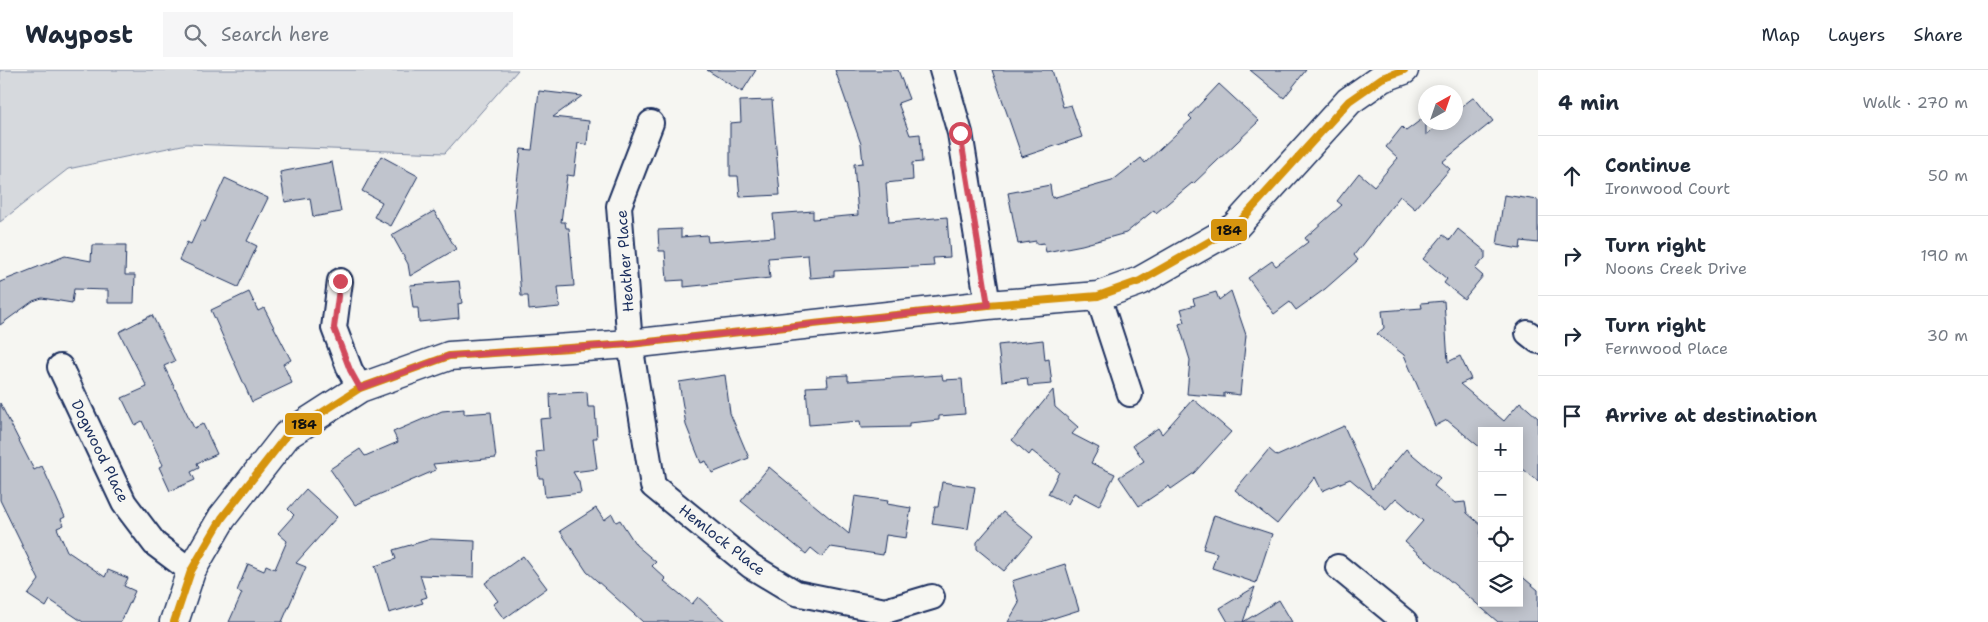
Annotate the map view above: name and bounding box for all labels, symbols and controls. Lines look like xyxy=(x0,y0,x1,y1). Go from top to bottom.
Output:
search box xyxy=(163,12,513,57)
text: Waypost xyxy=(25,19,133,51)
icon: search xyxy=(181,21,209,49)
text: Search here xyxy=(221,22,329,47)
text: Map xyxy=(1762,23,1800,47)
text: Layers xyxy=(1828,23,1885,47)
text: Share xyxy=(1913,23,1963,47)
north arrow xyxy=(1418,85,1463,130)
text: 4 min xyxy=(1558,89,1619,117)
text: Walk · 270 m xyxy=(1863,92,1968,113)
route start xyxy=(949,122,972,145)
text: Continue xyxy=(1605,153,1691,178)
icon: ahead xyxy=(1558,162,1586,190)
text: 50 m xyxy=(1928,165,1968,186)
text: Ironwood Court xyxy=(1605,178,1730,199)
street label: Heather Place xyxy=(611,209,639,313)
line badge: 184 xyxy=(1210,218,1248,242)
text: 184 xyxy=(1216,221,1242,239)
text: Turn right xyxy=(1605,233,1706,258)
icon: right xyxy=(1558,242,1586,270)
text: 190 m xyxy=(1921,245,1968,266)
text: Noons Creek Drive xyxy=(1605,258,1747,279)
route end xyxy=(329,270,352,293)
text: Turn right xyxy=(1605,313,1706,338)
icon: right xyxy=(1558,322,1586,350)
text: 30 m xyxy=(1927,325,1968,346)
text: Fernwood Place xyxy=(1605,338,1728,359)
street label: Dogwood Place xyxy=(67,396,133,506)
icon: arrive xyxy=(1558,402,1586,430)
text: Arrive at destination xyxy=(1605,403,1817,428)
line badge: 184 xyxy=(284,412,323,436)
text: 184 xyxy=(291,415,317,433)
map controls xyxy=(1478,427,1523,607)
button: + xyxy=(1478,427,1523,472)
button: − xyxy=(1478,472,1523,517)
street label: Hemlock Place xyxy=(675,500,769,580)
button: locate xyxy=(1478,517,1523,562)
button: layers xyxy=(1478,562,1523,607)

